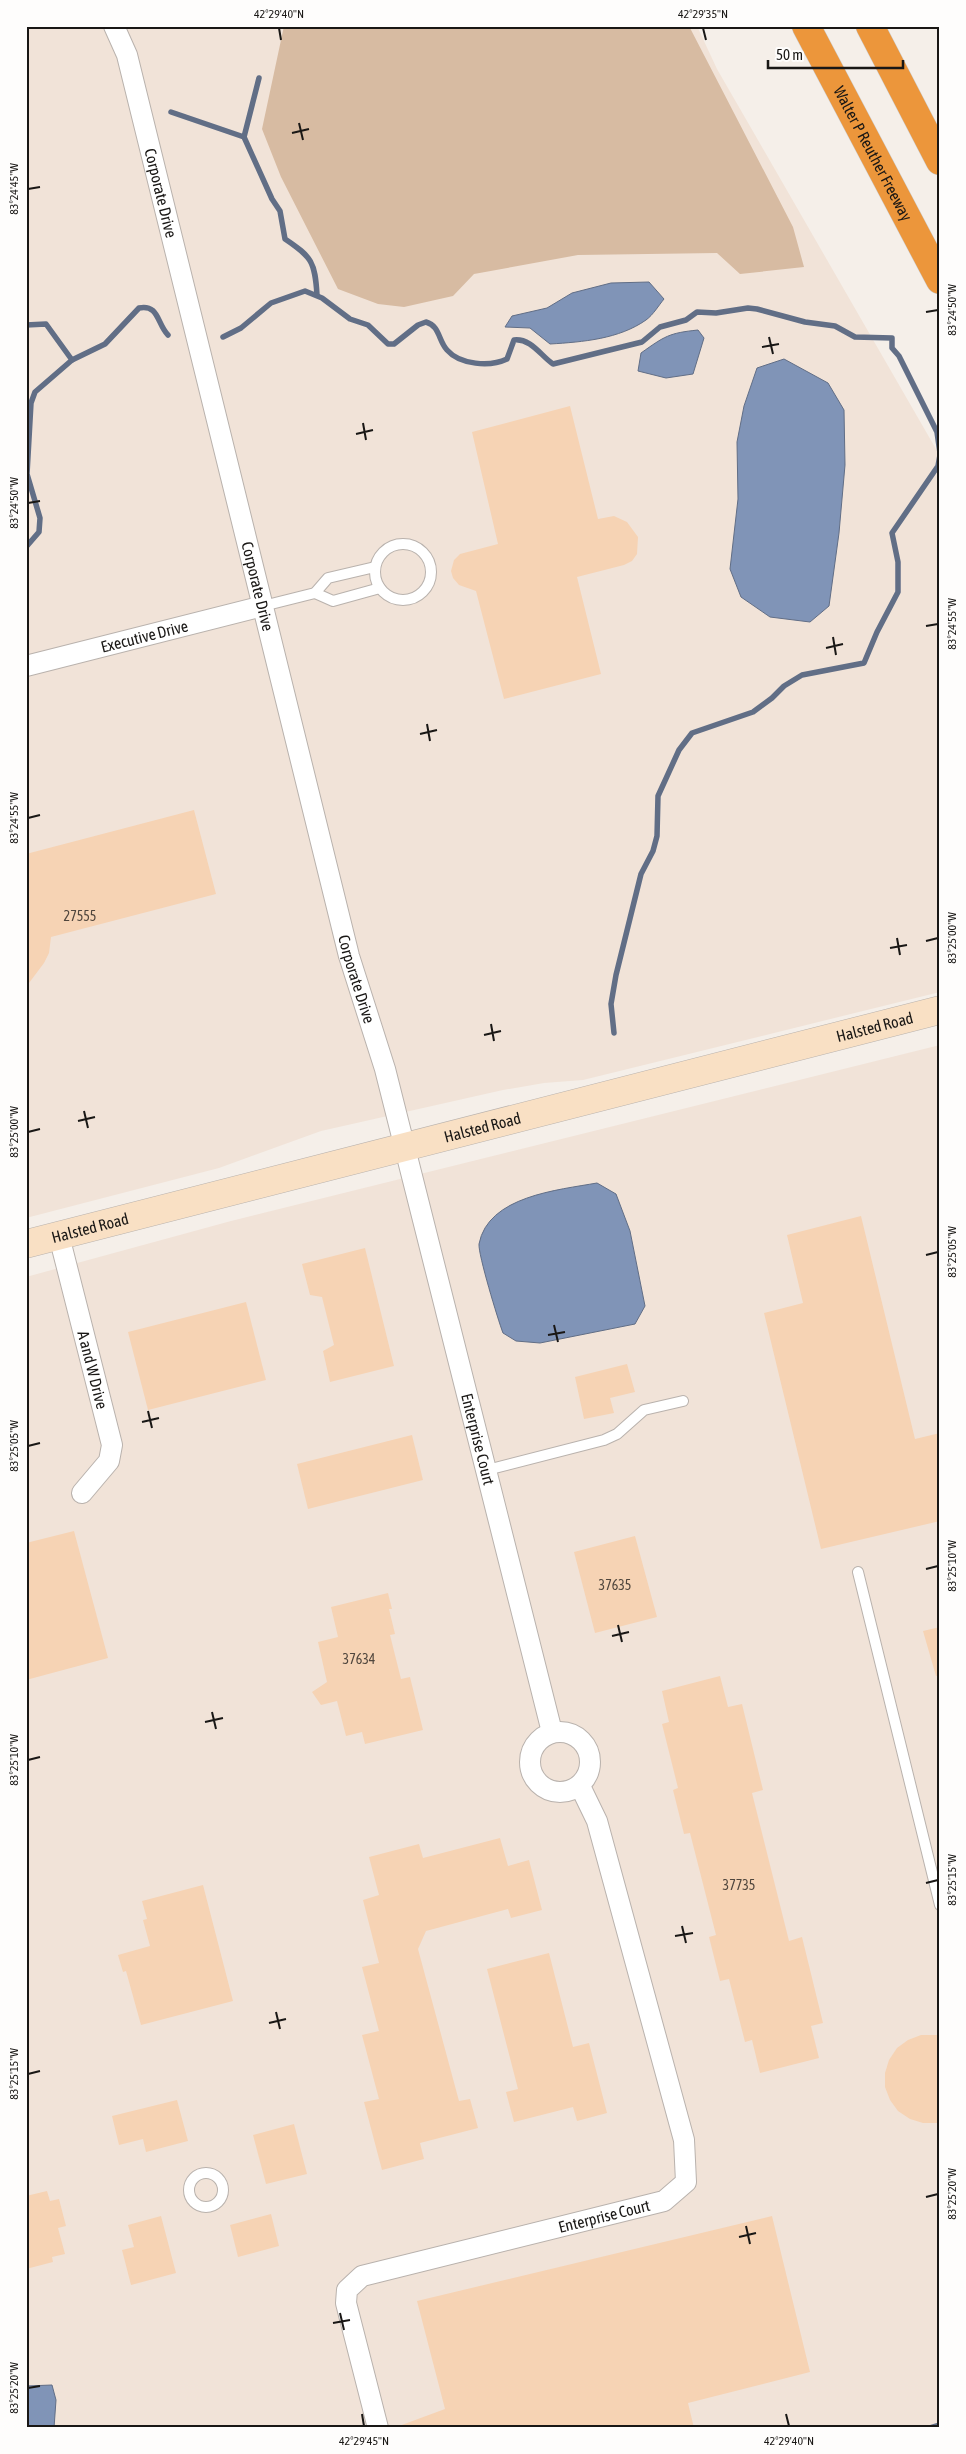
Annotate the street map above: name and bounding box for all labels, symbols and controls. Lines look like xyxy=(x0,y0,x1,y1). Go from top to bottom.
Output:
text: 42°29'40"N xyxy=(254,7,304,21)
text: 42°29'35"N xyxy=(678,7,728,21)
scale bar xyxy=(768,38,904,70)
text: 50 m xyxy=(776,46,803,63)
street label: Walter P Reuther Freeway xyxy=(830,83,916,225)
street label: Corporate Drive xyxy=(141,147,181,240)
text: 83°24'45"W xyxy=(7,163,21,215)
text: 83°24'50"W xyxy=(945,284,959,336)
text: 83°24'50"W xyxy=(7,477,21,529)
street label: Corporate Drive xyxy=(238,540,278,633)
text: 83°24'55"W xyxy=(945,598,959,650)
street label: Executive Drive xyxy=(99,616,190,656)
text: 83°24'55"W xyxy=(7,792,21,844)
house number: 27555 xyxy=(64,908,96,924)
text: 83°25'00"W xyxy=(945,912,959,964)
street label: Corporate Drive xyxy=(335,933,379,1025)
street label: Halsted Road xyxy=(834,1008,915,1045)
text: 83°25'00"W xyxy=(7,1106,21,1158)
street label: Halsted Road xyxy=(442,1109,523,1146)
street label: Halsted Road xyxy=(50,1209,130,1246)
text: 83°25'05"W xyxy=(945,1226,959,1278)
street label: A and W Drive xyxy=(74,1329,111,1411)
street label: Enterprise Court xyxy=(458,1391,499,1487)
text: 83°25'05"W xyxy=(7,1420,21,1472)
text: 83°25'10"W xyxy=(945,1540,959,1592)
house number: 37635 xyxy=(599,1577,631,1593)
house number: 37634 xyxy=(343,1651,376,1667)
text: 83°25'10"W xyxy=(7,1734,21,1786)
text: 83°25'15"W xyxy=(945,1854,959,1906)
house number: 37735 xyxy=(723,1877,755,1893)
text: 83°25'15"W xyxy=(7,2048,21,2100)
text: 83°25'20"W xyxy=(945,2168,959,2220)
street label: Enterprise Court xyxy=(556,2196,652,2236)
text: 83°25'20"W xyxy=(7,2362,21,2414)
text: 42°29'45"N xyxy=(339,2434,389,2448)
text: 42°29'40"N xyxy=(764,2434,814,2448)

